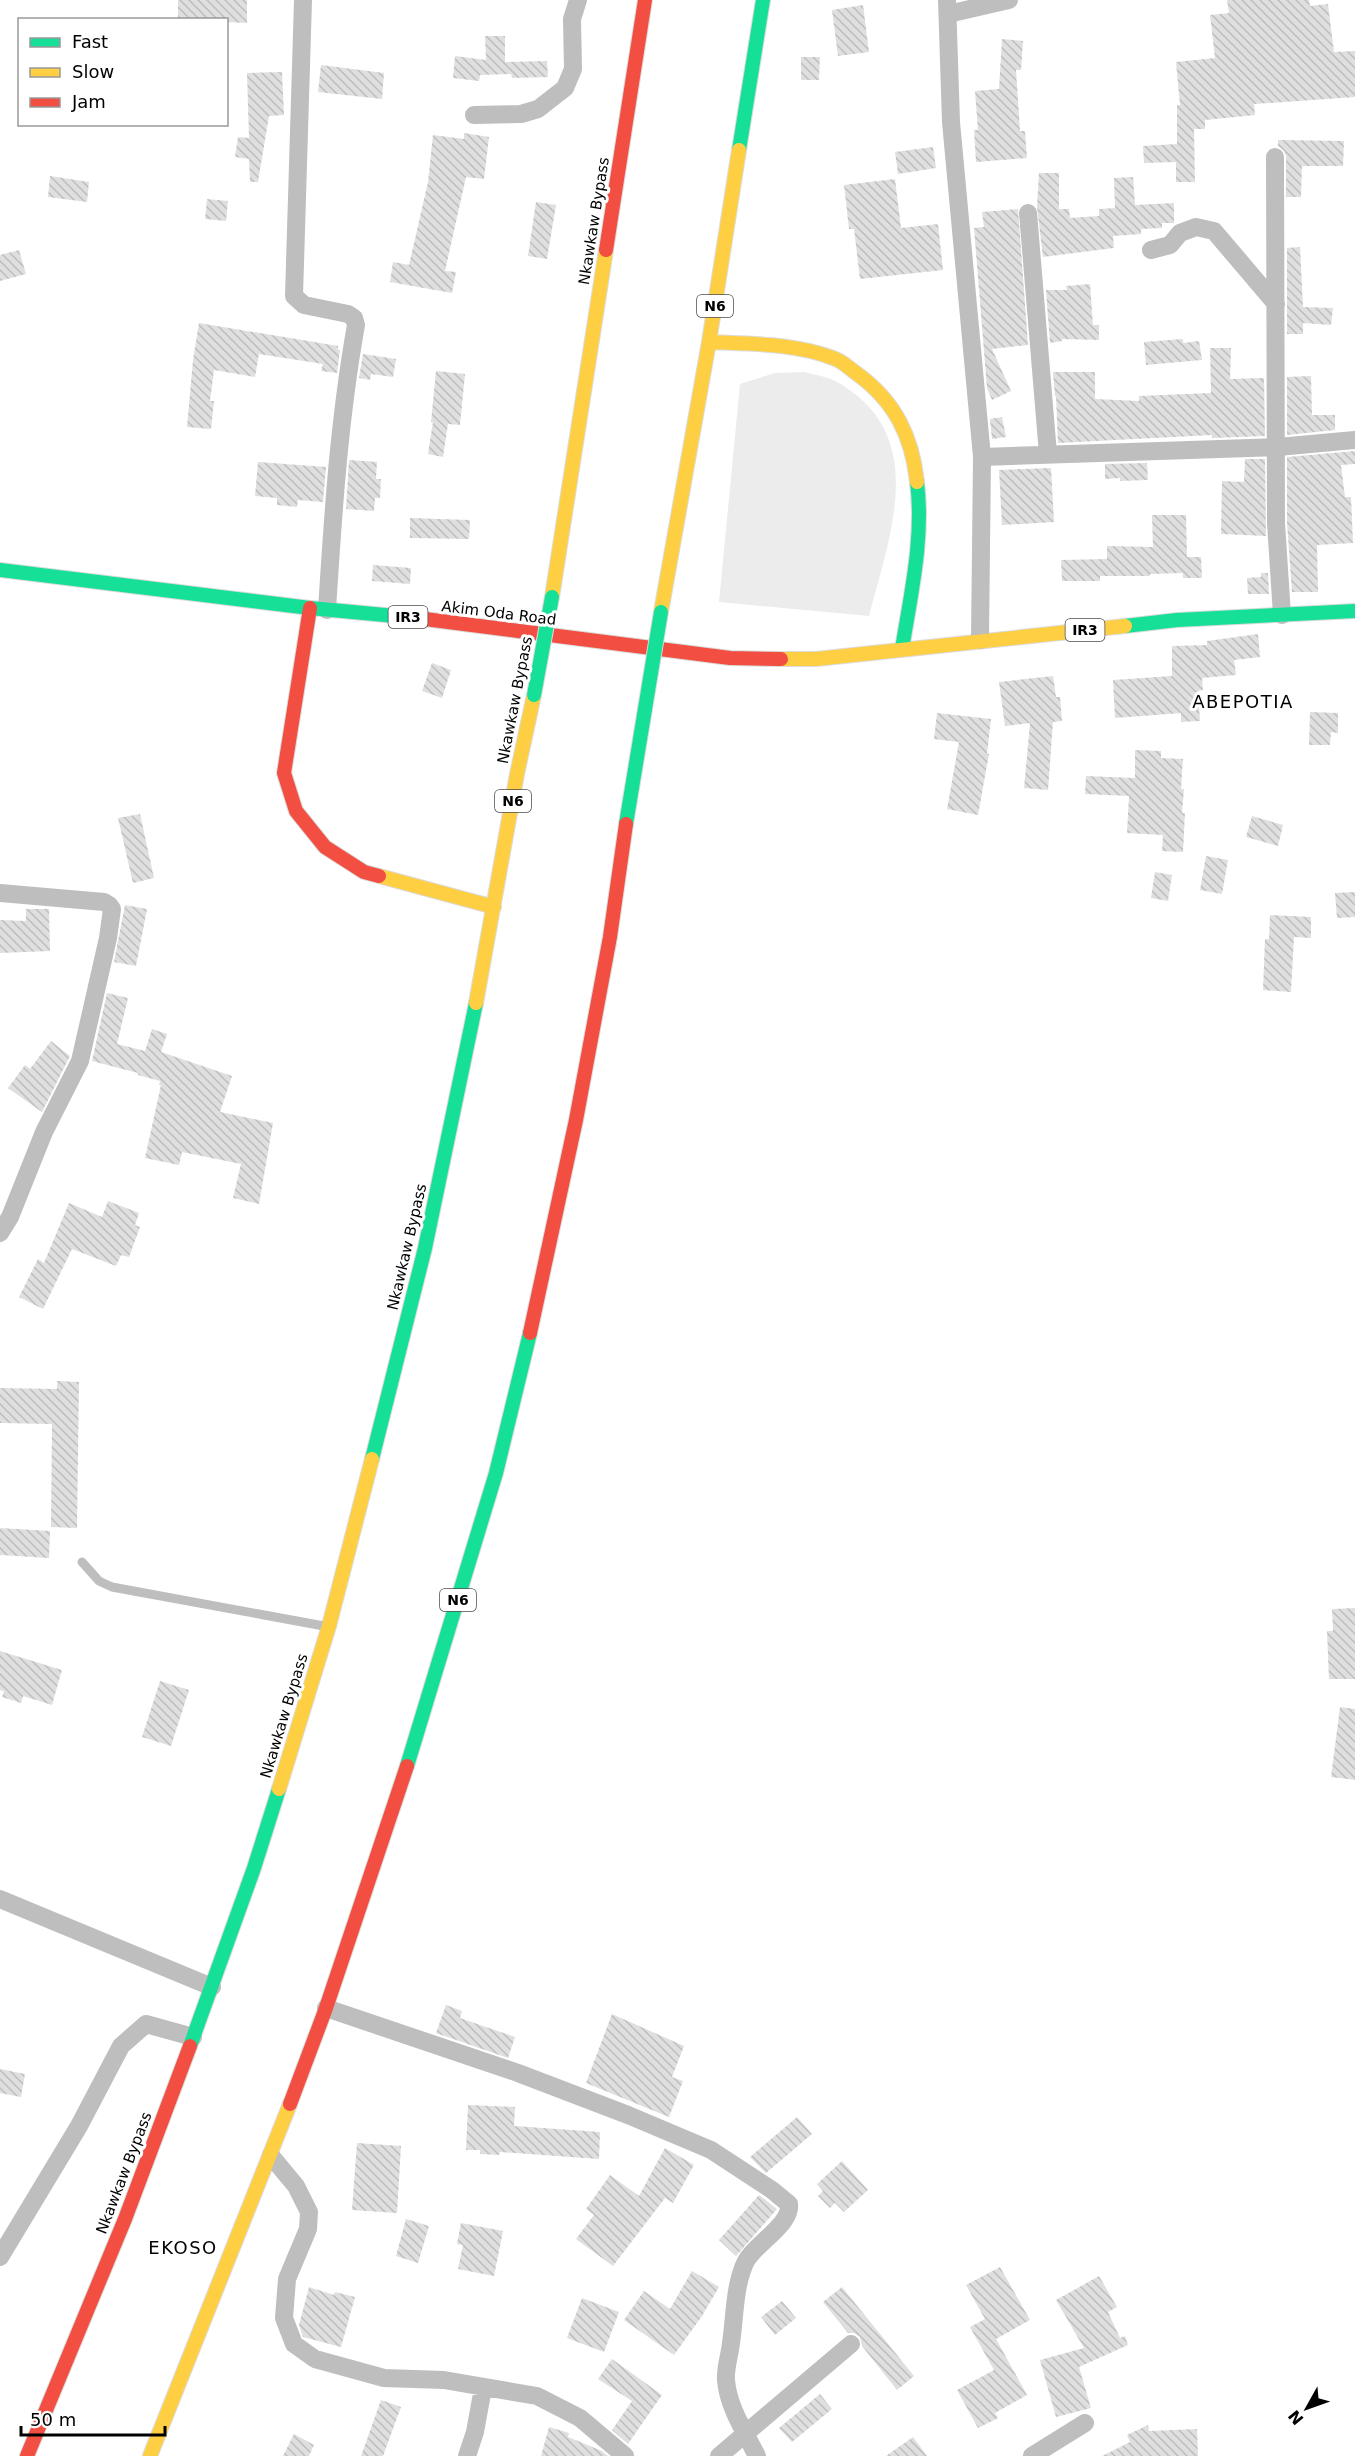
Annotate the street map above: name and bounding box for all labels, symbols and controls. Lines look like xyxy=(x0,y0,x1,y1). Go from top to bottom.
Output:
legend xyxy=(18,18,228,126)
text: Fast xyxy=(72,31,108,52)
text: Slow xyxy=(72,61,114,82)
text: Jam xyxy=(71,91,106,112)
street label: Nkawkaw Bypass xyxy=(575,156,613,286)
road number: N6 xyxy=(697,295,733,317)
street label: Akim Oda Road xyxy=(441,597,557,629)
road number: IR3 xyxy=(388,606,428,628)
road number: IR3 xyxy=(1066,619,1104,641)
street label: Nkawkaw Bypass xyxy=(494,635,536,765)
district label: ABEPOTIA xyxy=(1192,691,1294,712)
road number: N6 xyxy=(495,790,531,812)
street label: Nkawkaw Bypass xyxy=(384,1182,430,1312)
road number: N6 xyxy=(440,1589,476,1611)
street label: Nkawkaw Bypass xyxy=(256,1651,312,1780)
street label: Nkawkaw Bypass xyxy=(92,2109,156,2237)
district label: EKOSO xyxy=(148,2237,218,2258)
north arrow xyxy=(1277,2378,1337,2438)
scale bar xyxy=(21,2399,165,2437)
text: N xyxy=(1284,2406,1307,2429)
text: 50 m xyxy=(30,2409,76,2430)

